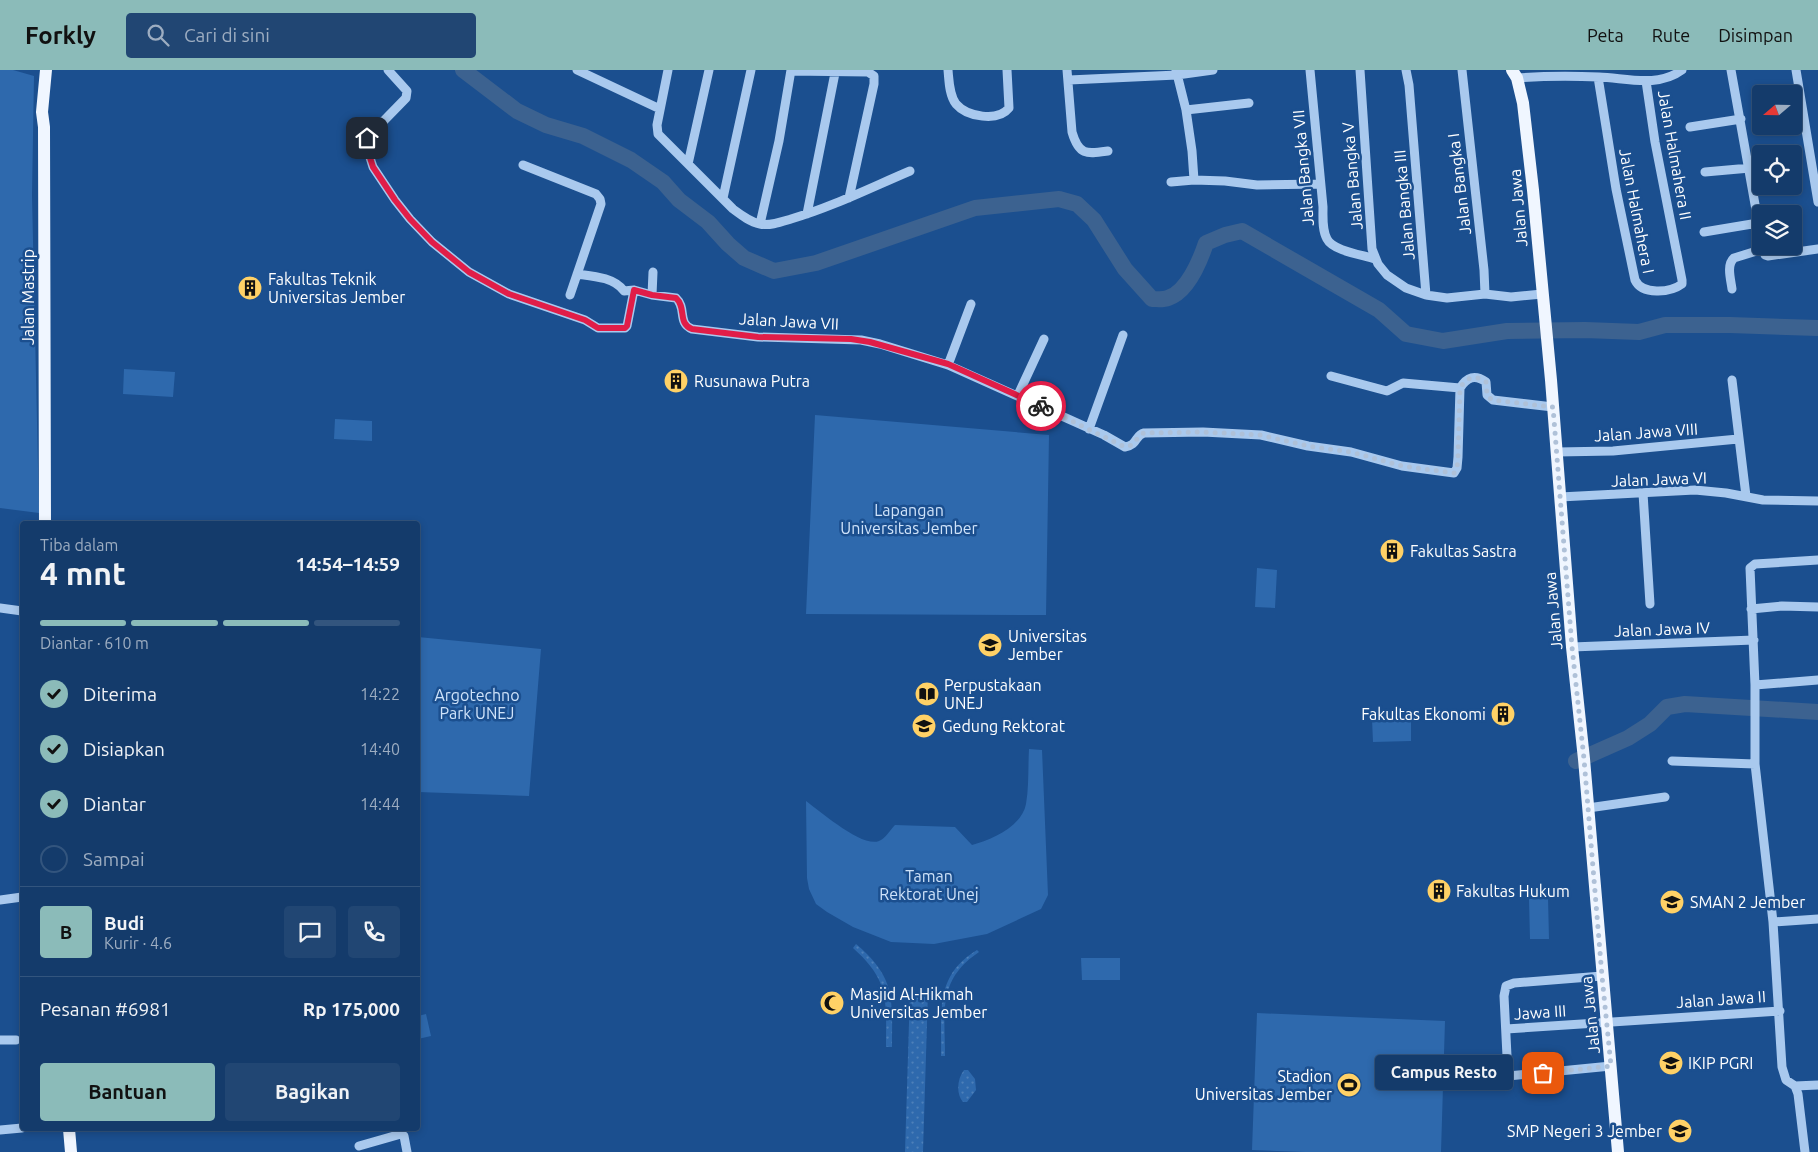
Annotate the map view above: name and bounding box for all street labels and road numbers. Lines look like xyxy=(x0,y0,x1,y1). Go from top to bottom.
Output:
street label: Jalan Halmahera II xyxy=(1655,89,1695,221)
street label: Jalan Bangka VII xyxy=(1289,109,1317,227)
street label: Jalan Bangka V xyxy=(1338,121,1366,231)
street label: Jalan Bangka I xyxy=(1444,132,1474,236)
street label: Jalan Halmahera I xyxy=(1616,147,1658,275)
street label: Jalan Bangka III xyxy=(1390,149,1418,261)
street label: Jalan Jawa xyxy=(1506,168,1530,248)
street label: Jalan Mastrip xyxy=(19,249,37,345)
street label: Jalan Jawa VII xyxy=(739,309,839,333)
street label: Jalan Jawa VIII xyxy=(1593,419,1699,445)
street label: Jalan Jawa VI xyxy=(1611,468,1707,490)
street label: Jalan Jawa xyxy=(1541,571,1565,651)
street label: Jalan Jawa IV xyxy=(1614,618,1710,640)
street label: Jalan Jawa xyxy=(1577,975,1603,1055)
street label: Jalan Jawa II xyxy=(1676,987,1766,1011)
street label: Jawa III xyxy=(1513,1001,1567,1023)

